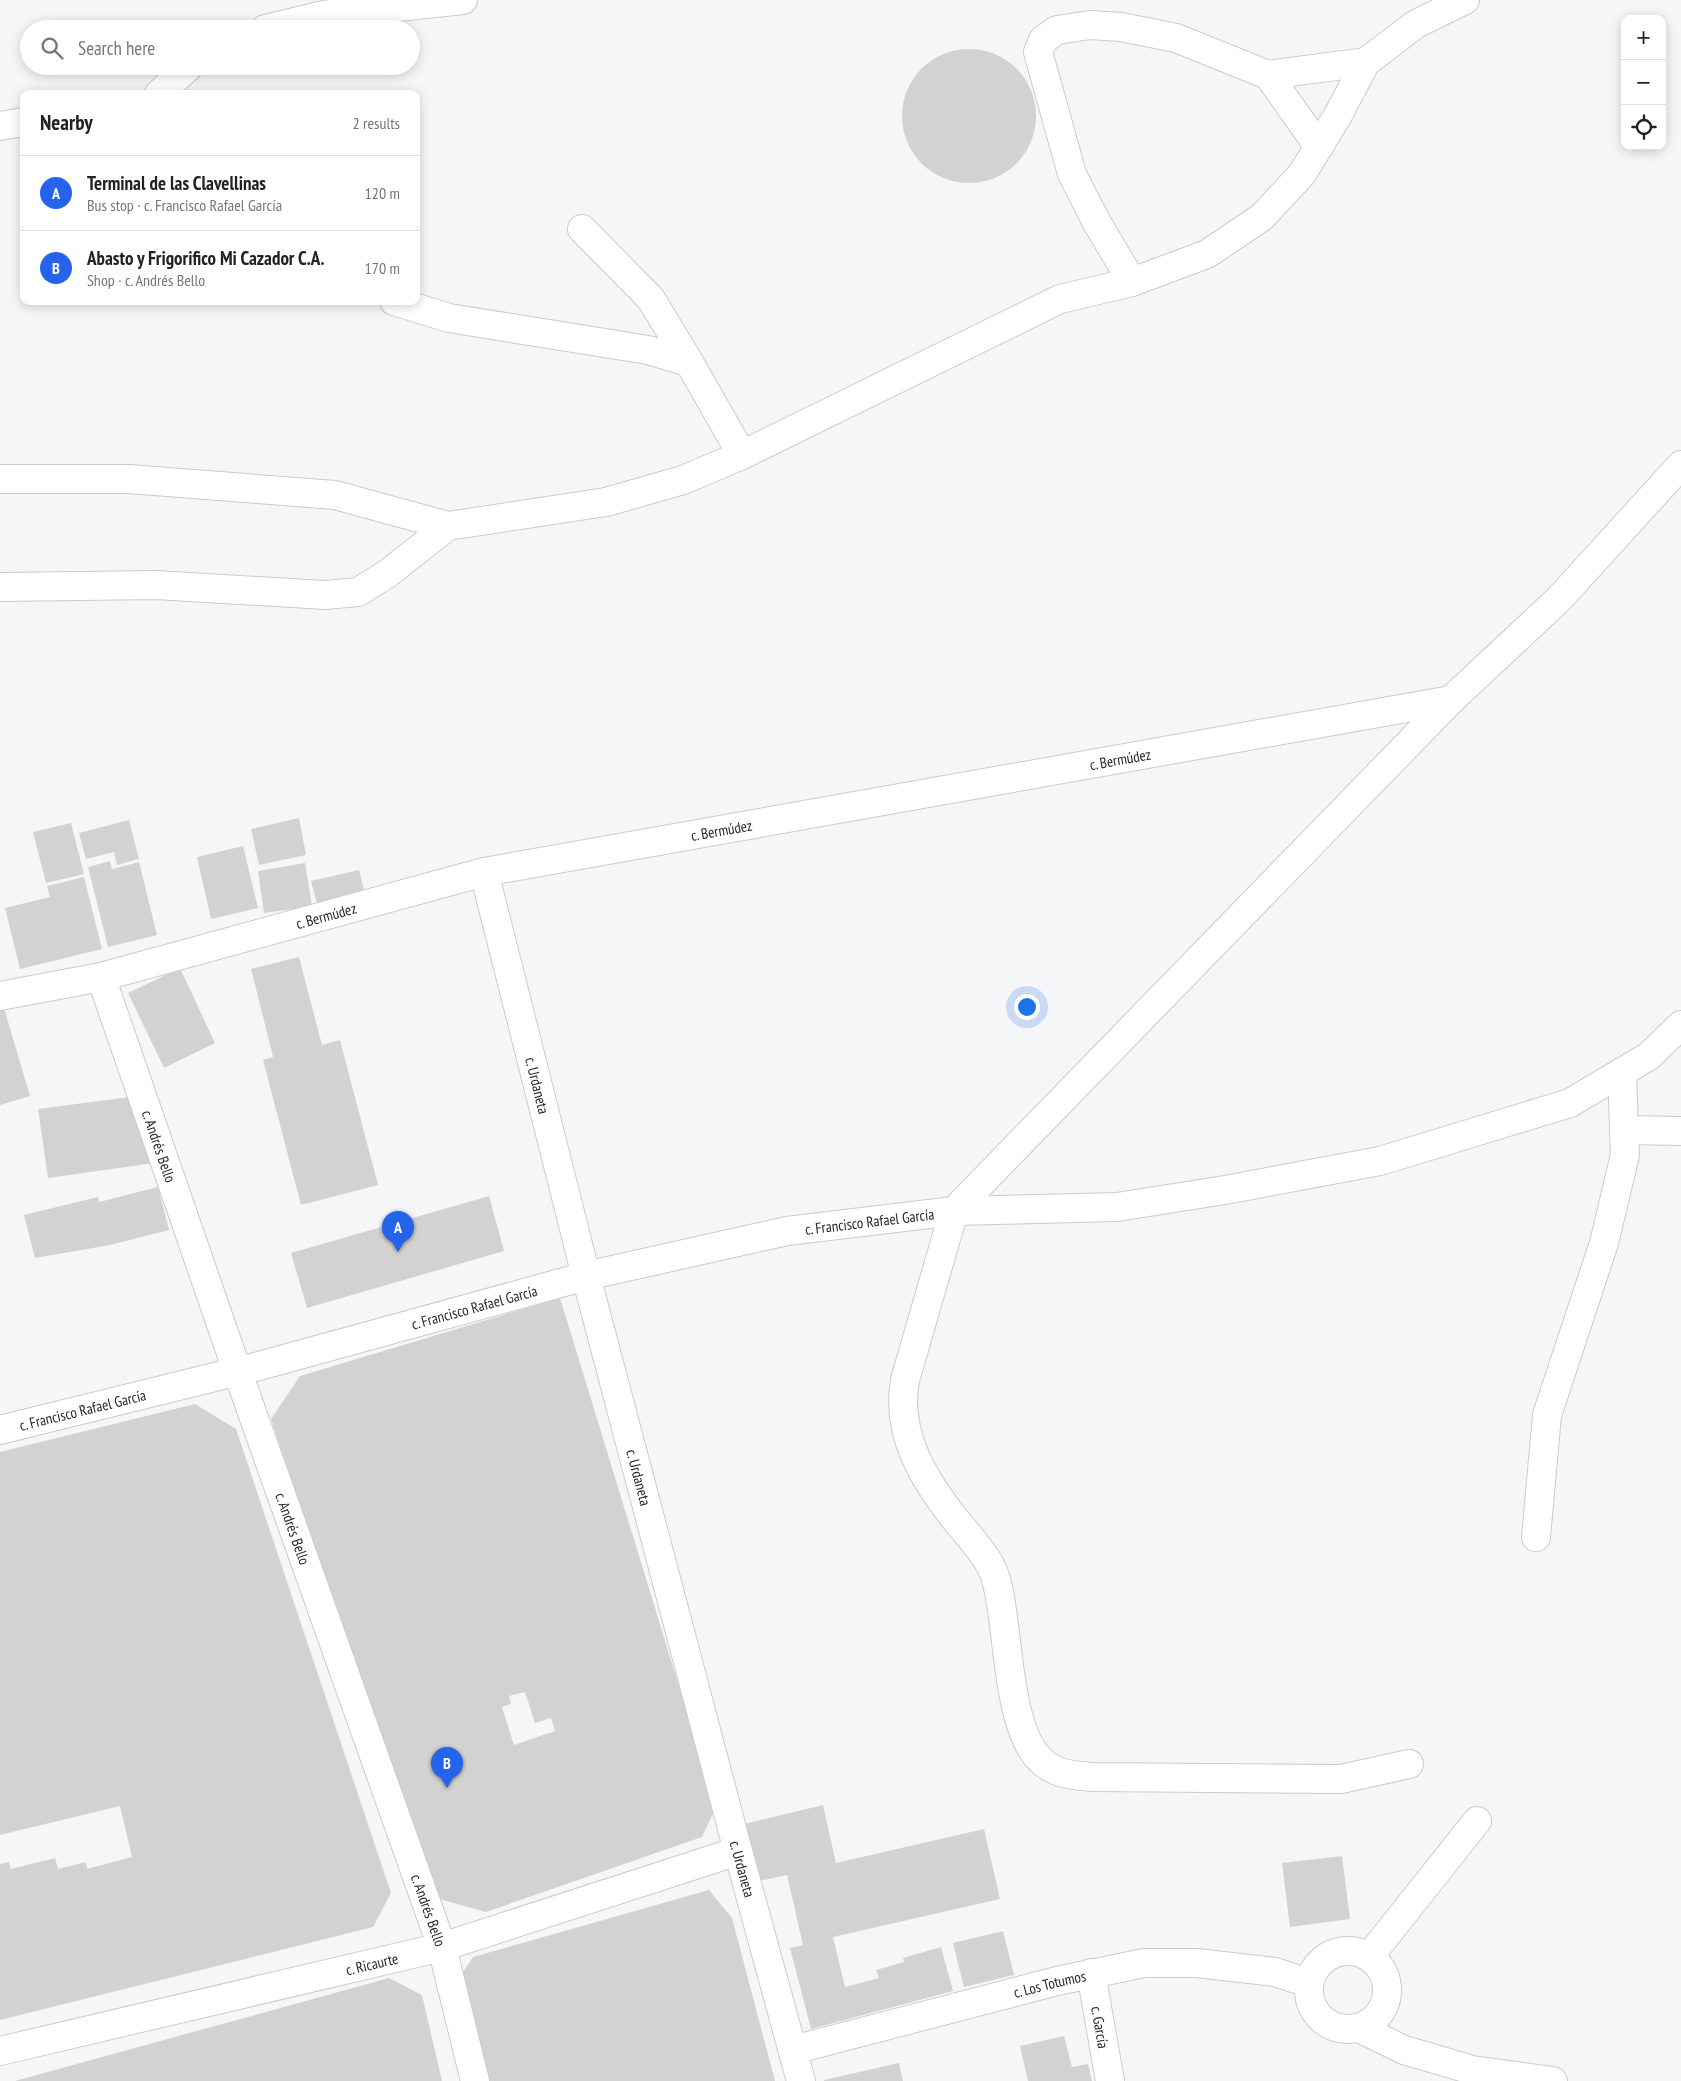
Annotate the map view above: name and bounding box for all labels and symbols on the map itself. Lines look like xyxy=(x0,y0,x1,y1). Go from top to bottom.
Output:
street label: c. Bermúdez xyxy=(1088,744,1152,774)
street label: c. Bermúdez xyxy=(689,815,754,845)
street label: c. Bermúdez xyxy=(294,898,358,933)
your location xyxy=(1014,994,1040,1020)
street label: c. Urdaneta xyxy=(522,1055,554,1116)
street label: c. Andrés Bello xyxy=(138,1107,181,1185)
street label: c. Francisco Rafael García xyxy=(804,1204,935,1238)
pin: A xyxy=(382,1211,414,1252)
street label: c. Francisco Rafael García xyxy=(409,1280,539,1333)
street label: c. Francisco Rafael García xyxy=(17,1385,148,1434)
street label: c. Urdaneta xyxy=(623,1447,656,1508)
street label: c. Andrés Bello xyxy=(272,1490,315,1567)
pin: B xyxy=(431,1747,463,1788)
street label: c. Urdaneta xyxy=(726,1839,760,1899)
street label: c. Andrés Bello xyxy=(407,1871,450,1949)
street label: c. Ricaurte xyxy=(344,1948,400,1979)
street label: c. Los Totumos xyxy=(1011,1966,1087,2002)
street label: c. García xyxy=(1088,2005,1114,2050)

